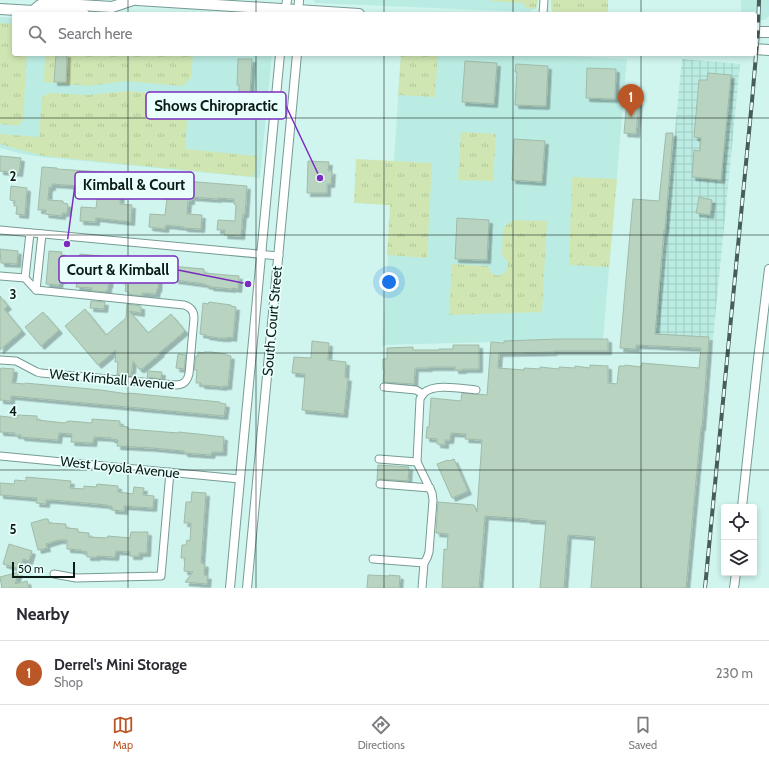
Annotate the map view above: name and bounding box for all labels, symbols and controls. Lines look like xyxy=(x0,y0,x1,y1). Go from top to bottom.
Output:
search box xyxy=(12,12,757,56)
icon: search xyxy=(26,23,48,45)
text: Search here xyxy=(58,25,133,43)
pin: 1 xyxy=(618,84,644,117)
callout: Shows Chiropractic xyxy=(146,92,286,119)
text: Shows Chiropractic xyxy=(154,97,278,115)
text: 2 xyxy=(10,168,17,184)
callout: Kimball & Court xyxy=(75,172,194,199)
text: Kimball & Court xyxy=(83,176,185,194)
callout: Court & Kimball xyxy=(59,256,178,283)
text: Court & Kimball xyxy=(67,261,169,279)
street label: South Court Street xyxy=(258,265,286,377)
your location xyxy=(379,272,399,292)
text: 3 xyxy=(9,286,17,302)
street label: West Kimball Avenue xyxy=(49,365,175,393)
text: 4 xyxy=(9,403,17,419)
street label: West Loyola Avenue xyxy=(59,452,181,482)
map controls xyxy=(721,504,757,576)
button: locate xyxy=(721,504,757,540)
text: 5 xyxy=(10,521,17,537)
button: layers xyxy=(721,540,757,576)
scale bar xyxy=(12,560,75,579)
text: 50 m xyxy=(18,562,44,576)
text: Nearby xyxy=(16,604,69,624)
text: Derrel's Mini Storage xyxy=(54,656,187,674)
text: 1 xyxy=(27,665,31,681)
text: 230 m xyxy=(716,665,753,681)
text: Shop xyxy=(54,674,83,690)
tab: Map xyxy=(112,714,134,752)
tab: Directions xyxy=(358,714,405,752)
tab: Saved xyxy=(629,714,657,752)

